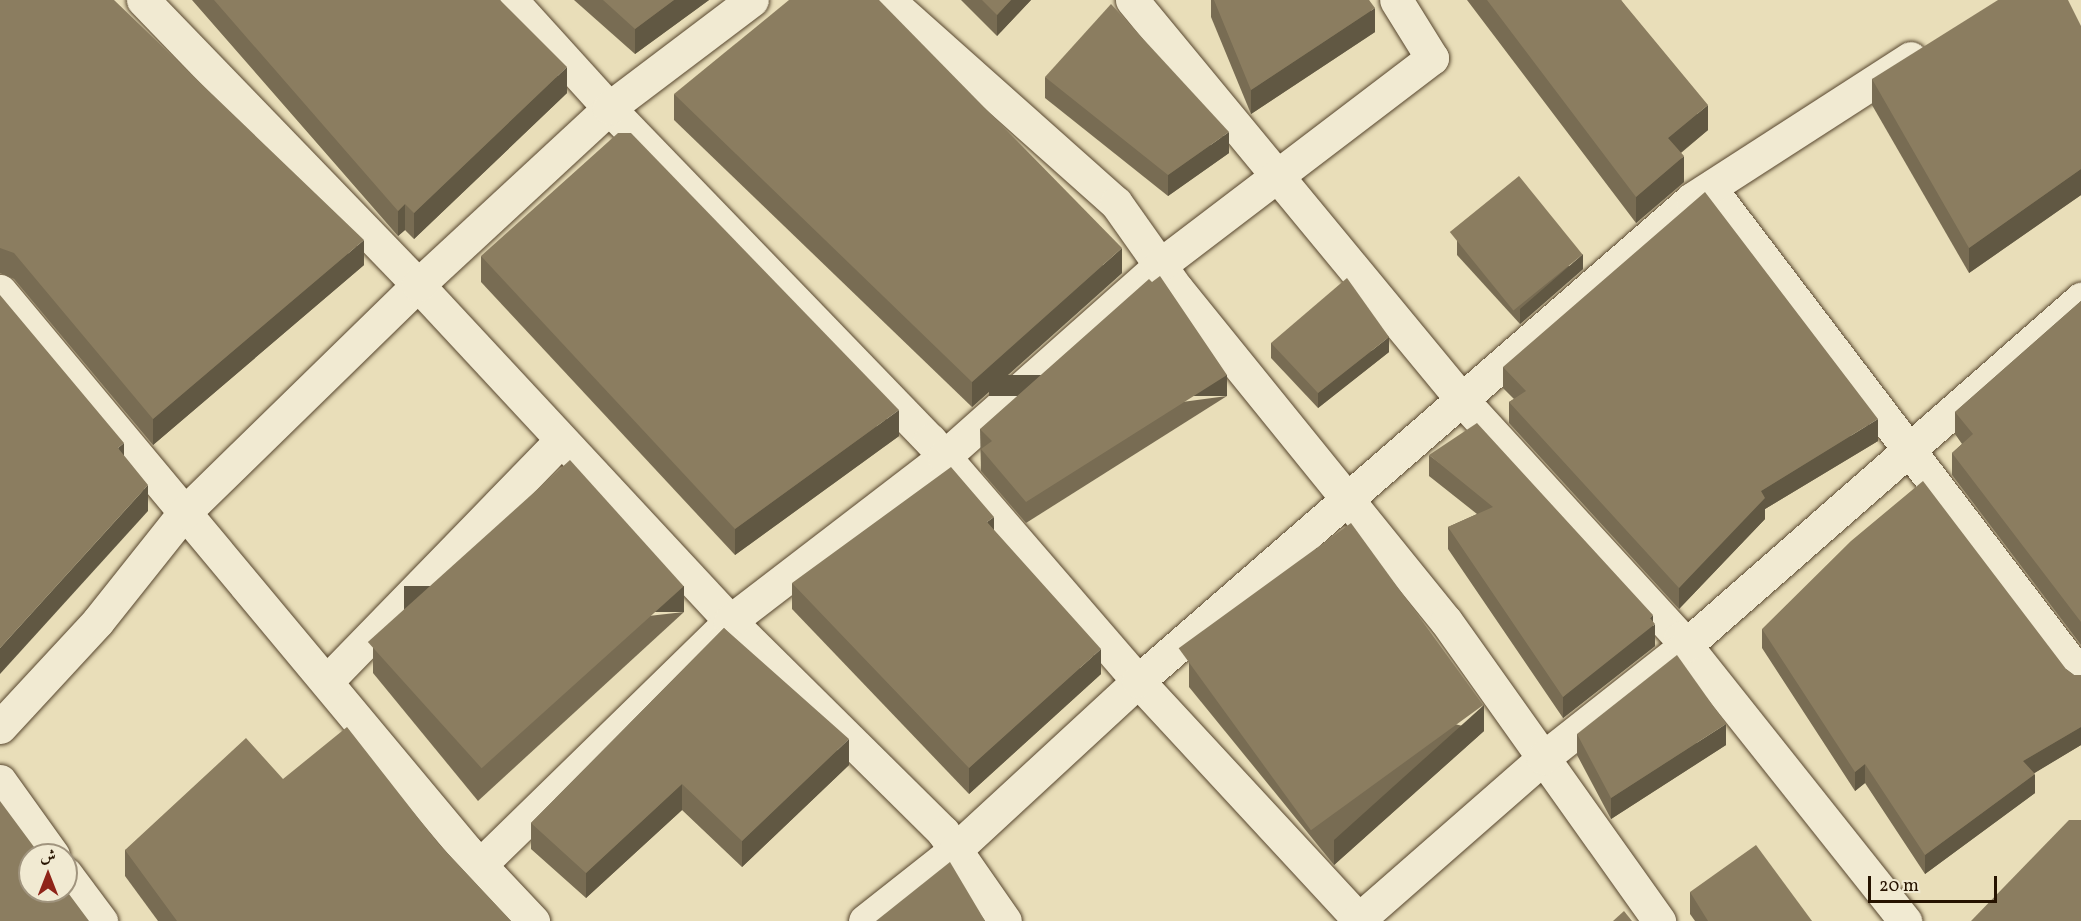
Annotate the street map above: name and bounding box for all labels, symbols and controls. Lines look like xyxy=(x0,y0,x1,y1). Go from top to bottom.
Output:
north arrow xyxy=(18,843,78,903)
text: ش xyxy=(40,846,56,868)
scale bar xyxy=(1871,864,2000,902)
text: 20 m xyxy=(1879,874,1919,899)

